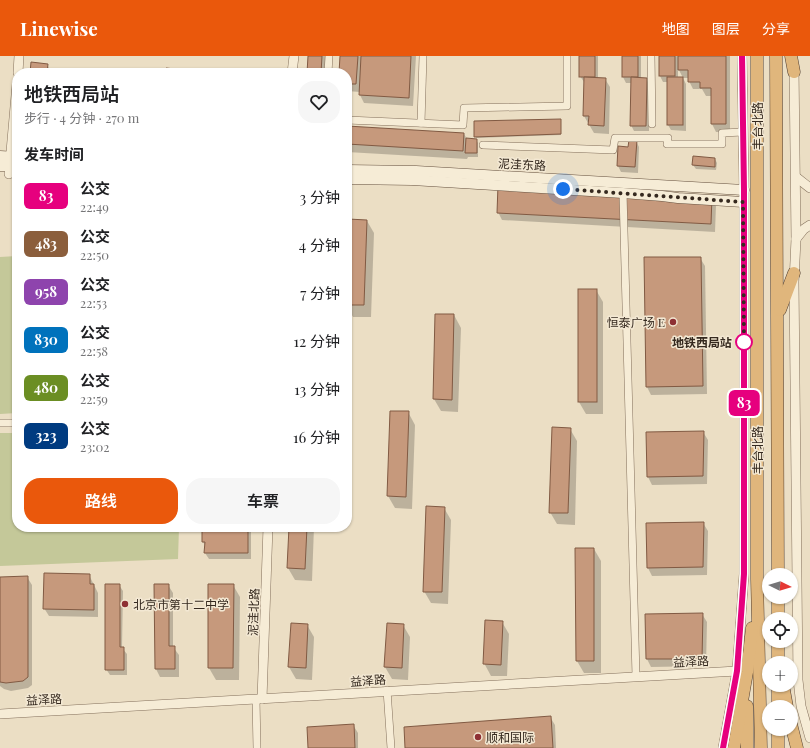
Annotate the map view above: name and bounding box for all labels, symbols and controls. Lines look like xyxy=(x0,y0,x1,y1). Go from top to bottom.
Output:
text: Linewise xyxy=(20,15,98,41)
text: 地图 xyxy=(662,19,690,38)
text: 图层 xyxy=(712,19,740,38)
text: 分享 xyxy=(762,19,790,38)
text: 地铁西局站 xyxy=(24,80,119,106)
button: heart xyxy=(298,81,340,123)
street label: 丰台北路 xyxy=(749,102,765,150)
text: 步行 · 4 分钟 · 270 m xyxy=(24,109,139,126)
text: 发车时间 xyxy=(24,144,84,164)
street label: 泥洼东路 xyxy=(498,155,546,173)
text: 公交 xyxy=(80,178,110,198)
your location xyxy=(553,179,573,199)
text: 83 xyxy=(39,186,53,205)
text: 3 分钟 xyxy=(299,187,340,207)
text: 22:49 xyxy=(80,198,109,215)
text: 公交 xyxy=(80,226,110,246)
text: 483 xyxy=(35,234,57,253)
text: 4 分钟 xyxy=(299,235,340,255)
text: 22:50 xyxy=(80,246,109,263)
text: 公交 xyxy=(80,274,110,294)
text: 958 xyxy=(35,282,57,301)
text: 7 分钟 xyxy=(300,283,340,303)
text: 22:53 xyxy=(80,294,107,311)
place label: 恒泰广场 E xyxy=(607,314,665,330)
marker: 恒泰广场 E xyxy=(668,317,678,327)
text: 公交 xyxy=(80,322,110,342)
text: 830 xyxy=(34,330,58,349)
text: 12 分钟 xyxy=(294,331,340,351)
marker: 地铁西局站 xyxy=(735,333,753,351)
place label: 地铁西局站 xyxy=(672,334,732,350)
text: 22:58 xyxy=(80,342,108,359)
text: 公交 xyxy=(80,370,110,390)
text: 480 xyxy=(34,378,58,397)
text: 13 分钟 xyxy=(294,379,340,399)
text: 22:59 xyxy=(80,390,108,407)
line badge: 83 xyxy=(726,390,762,416)
text: 83 xyxy=(737,393,751,412)
text: 公交 xyxy=(80,418,110,438)
text: 323 xyxy=(36,426,57,445)
street label: 丰台北路 xyxy=(749,426,765,474)
text: 16 分钟 xyxy=(293,427,340,447)
text: 23:02 xyxy=(80,438,110,455)
button: 路线 xyxy=(24,478,178,524)
button: 车票 xyxy=(186,478,340,524)
north arrow xyxy=(762,568,798,604)
map controls xyxy=(762,568,798,736)
street label: 泥洼北路 xyxy=(244,588,262,636)
place label: 北京市第十二中学 xyxy=(133,596,229,612)
marker: 北京市第十二中学 xyxy=(120,599,130,609)
button: locate xyxy=(762,612,798,648)
street label: 益泽路 xyxy=(673,652,709,670)
button: + xyxy=(762,656,798,692)
street label: 益泽路 xyxy=(349,671,387,689)
street label: 益泽路 xyxy=(26,690,62,708)
button: − xyxy=(762,700,798,736)
place label: 顺和国际 xyxy=(486,729,534,745)
marker: 顺和国际 xyxy=(473,732,483,742)

